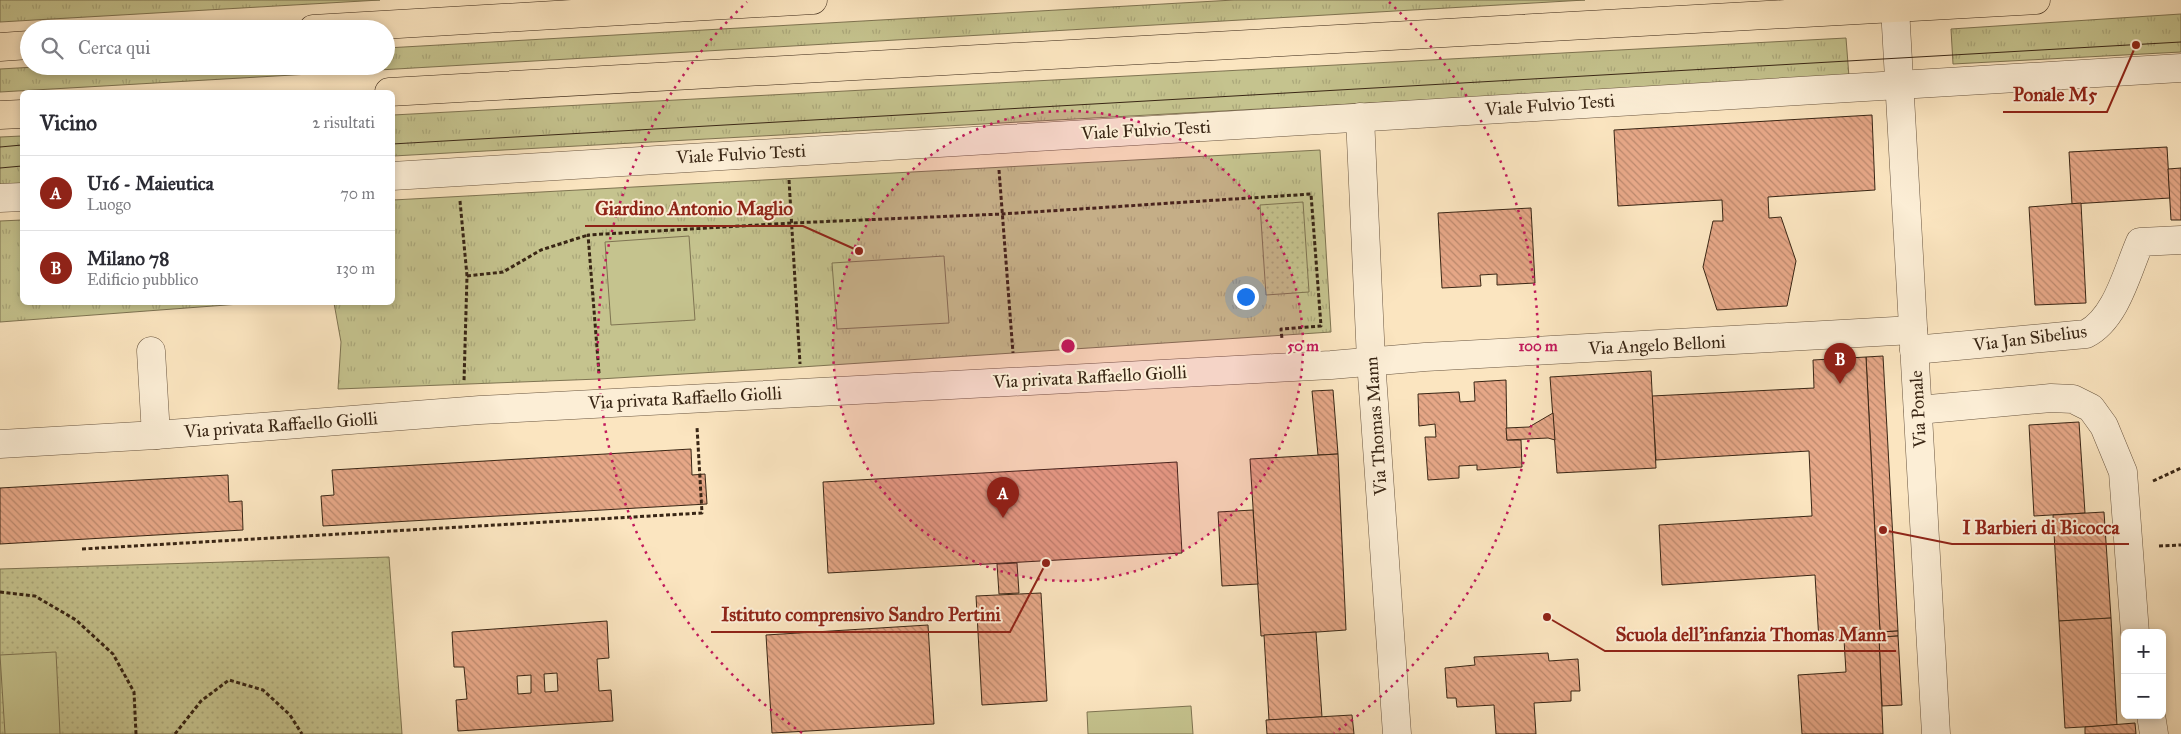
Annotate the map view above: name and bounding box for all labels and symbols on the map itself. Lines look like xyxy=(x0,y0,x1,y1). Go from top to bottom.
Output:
callout: Ponale M5 xyxy=(2003,78,2107,112)
text: Ponale M5 xyxy=(2013,83,2097,106)
street label: Viale Fulvio Testi xyxy=(1483,89,1616,121)
street label: Viale Fulvio Testi xyxy=(1080,116,1212,144)
street label: Viale Fulvio Testi xyxy=(675,140,807,168)
callout: Giardino Antonio Maglio xyxy=(585,192,803,226)
text: Giardino Antonio Maglio xyxy=(595,197,793,221)
your location xyxy=(1233,284,1259,310)
street label: Via Jan Sibelius xyxy=(1971,320,2088,357)
street label: Via Angelo Belloni xyxy=(1587,330,1726,361)
centre of rings xyxy=(1059,337,1077,355)
text: 50 m xyxy=(1287,337,1319,355)
text: 100 m xyxy=(1518,337,1558,355)
pin: B xyxy=(1824,343,1856,384)
street label: Via Thomas Mann xyxy=(1360,356,1392,497)
street label: Via privata Raffaello Giolli xyxy=(992,361,1188,393)
street label: Via Ponale xyxy=(1905,370,1931,449)
street label: Via privata Raffaello Giolli xyxy=(587,382,783,414)
street label: Via privata Raffaello Giolli xyxy=(182,407,379,443)
pin: A xyxy=(987,477,1019,518)
callout: I Barbieri di Bicocca xyxy=(1952,510,2129,544)
text: I Barbieri di Bicocca xyxy=(1963,516,2120,539)
callout: Istituto comprensivo Sandro Pertini xyxy=(711,598,1010,632)
text: Istituto comprensivo Sandro Pertini xyxy=(721,603,1002,627)
callout: Scuola dell'infanzia Thomas Mann xyxy=(1605,617,1896,651)
text: Scuola dell'infanzia Thomas Mann xyxy=(1615,623,1887,646)

